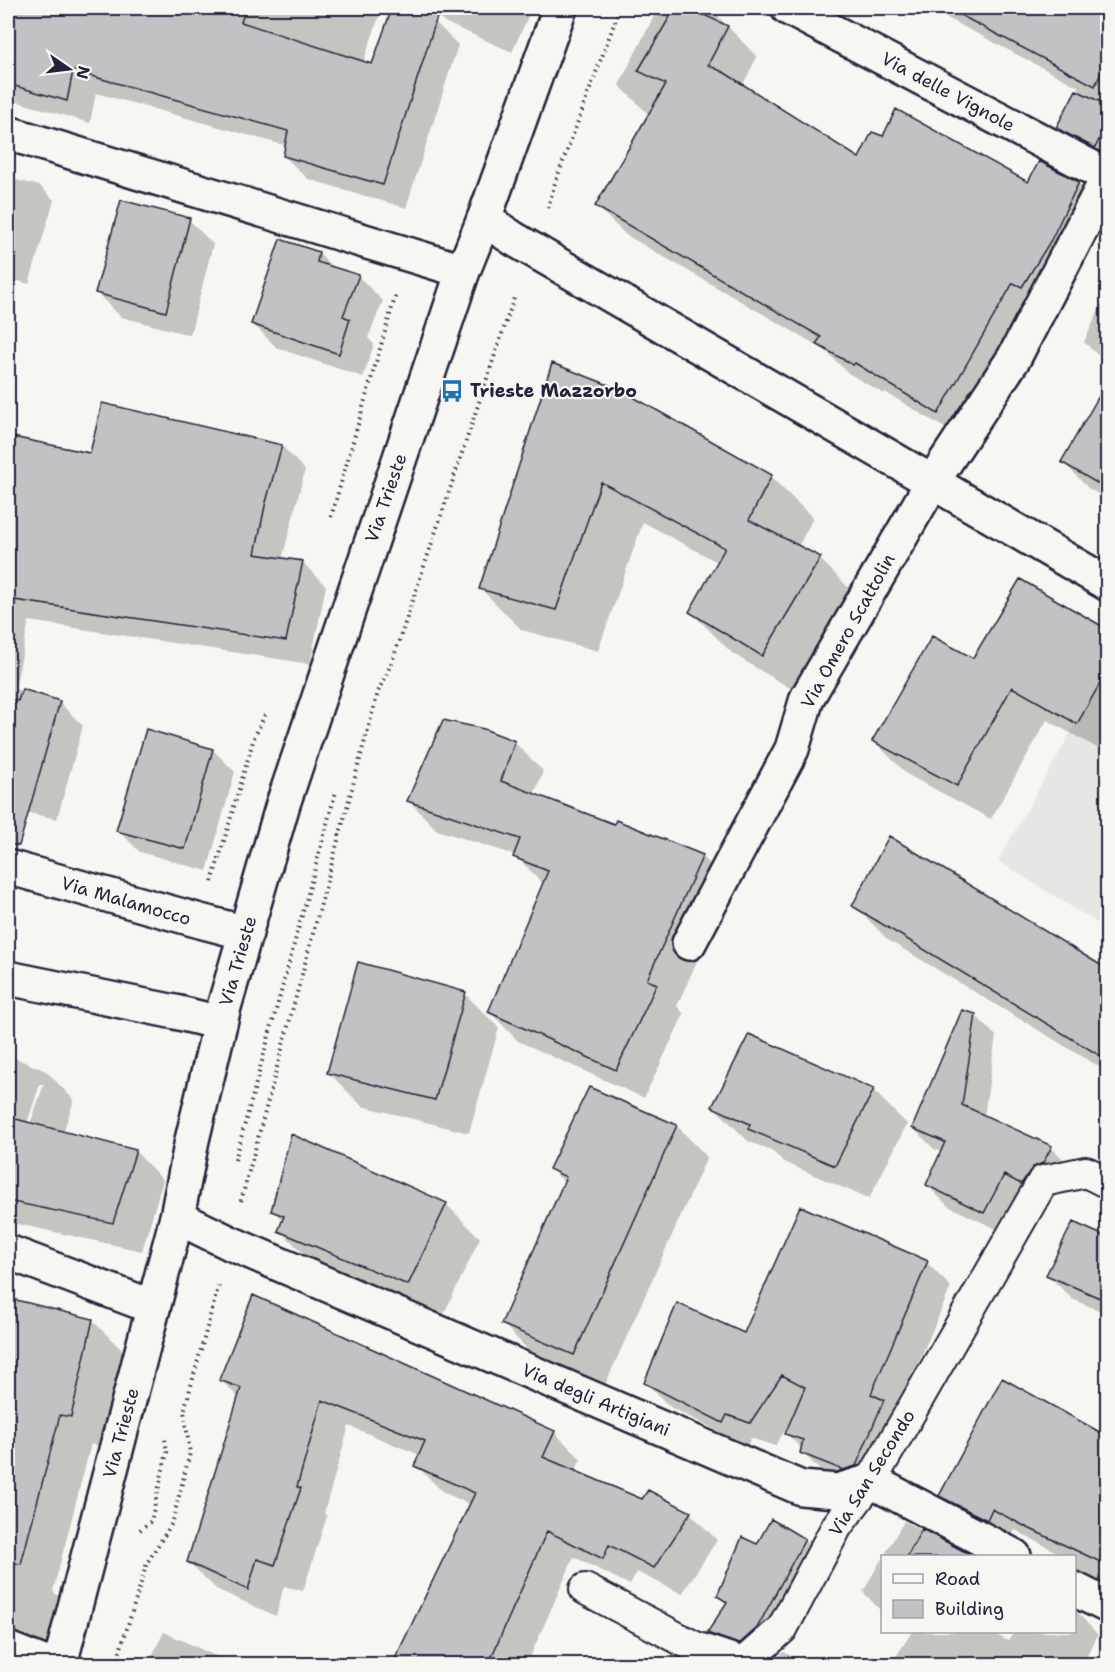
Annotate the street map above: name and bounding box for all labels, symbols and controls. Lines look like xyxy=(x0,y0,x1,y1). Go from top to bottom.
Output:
north arrow xyxy=(39,39,99,99)
street label: Via delle Vignole xyxy=(877,47,1019,137)
text: N xyxy=(71,64,95,81)
bus stop icon: Trieste Mazzorbo xyxy=(439,378,465,404)
place label: Trieste Mazzorbo xyxy=(470,379,637,403)
street label: Via Trieste xyxy=(360,450,412,546)
street label: Via Omero Scattolin xyxy=(795,549,901,713)
street label: Via Malamocco xyxy=(58,871,194,931)
street label: Via Trieste xyxy=(214,913,262,1009)
street label: Via degli Artigiani xyxy=(518,1358,674,1442)
street label: Via Trieste xyxy=(97,1385,145,1481)
street label: Via San Secondo xyxy=(823,1405,921,1541)
legend xyxy=(881,1555,1076,1633)
text: Road xyxy=(935,1567,980,1591)
text: Building xyxy=(935,1597,1004,1621)

